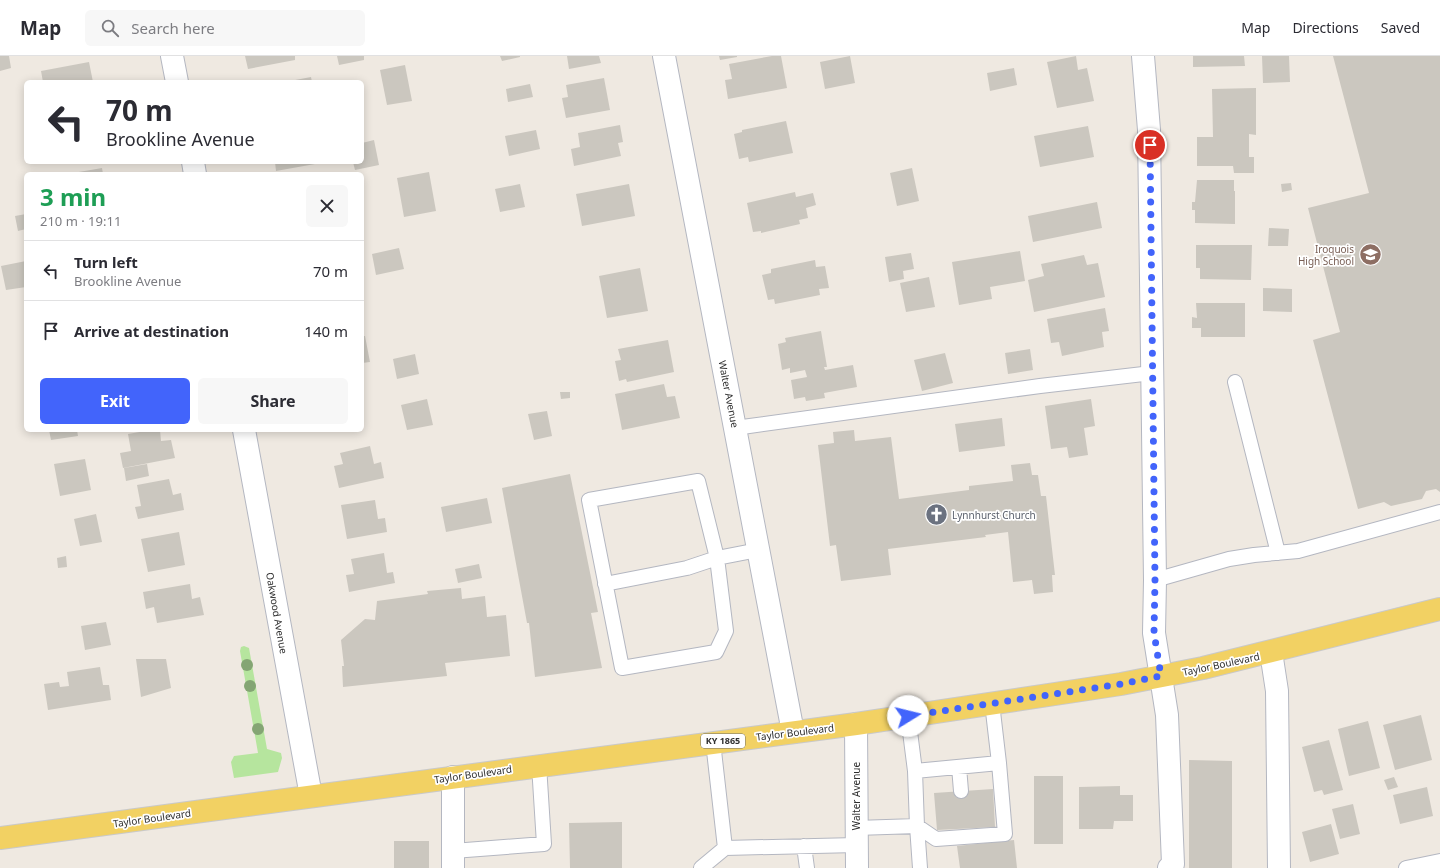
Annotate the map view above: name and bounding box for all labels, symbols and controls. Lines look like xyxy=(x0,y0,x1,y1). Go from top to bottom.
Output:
search box xyxy=(85,10,365,46)
text: Map xyxy=(20,15,61,41)
icon: search xyxy=(99,17,121,39)
text: Search here xyxy=(131,18,215,38)
text: Map xyxy=(1241,18,1270,37)
text: Directions xyxy=(1292,18,1359,37)
text: Saved xyxy=(1381,18,1420,37)
text: 70 m xyxy=(106,91,173,129)
icon: left xyxy=(40,96,92,148)
text: Brookline Avenue xyxy=(106,127,255,151)
pin xyxy=(1133,128,1167,162)
icon: arrive xyxy=(1139,134,1161,156)
text: 3 min xyxy=(40,180,106,213)
button: close xyxy=(306,185,348,227)
text: 210 m · 19:11 xyxy=(40,212,121,230)
place label: Iroquois High School xyxy=(1298,242,1354,268)
school or university icon: Iroquois High School xyxy=(1357,242,1383,268)
text: Turn left xyxy=(74,252,138,272)
icon: left xyxy=(40,260,62,282)
text: 70 m xyxy=(313,261,348,281)
text: Brookline Avenue xyxy=(74,272,181,290)
icon: arrive xyxy=(40,320,62,342)
text: Arrive at destination xyxy=(74,321,229,341)
text: 140 m xyxy=(304,321,348,341)
street label: Walter Avenue xyxy=(716,359,742,429)
button: Exit xyxy=(40,378,190,424)
button: Share xyxy=(198,378,348,424)
church icon: Lynnhurst Church xyxy=(924,502,950,528)
place label: Lynnhurst Church xyxy=(952,508,1036,522)
street label: Oakwood Avenue xyxy=(263,571,291,655)
street label: Taylor Boulevard xyxy=(1181,649,1261,679)
position arrow xyxy=(887,695,929,737)
street label: Taylor Boulevard xyxy=(755,720,835,744)
road number: KY 1865 xyxy=(701,734,745,748)
street label: Walter Avenue xyxy=(849,761,863,830)
street label: Taylor Boulevard xyxy=(433,762,513,786)
street label: Taylor Boulevard xyxy=(112,806,192,830)

